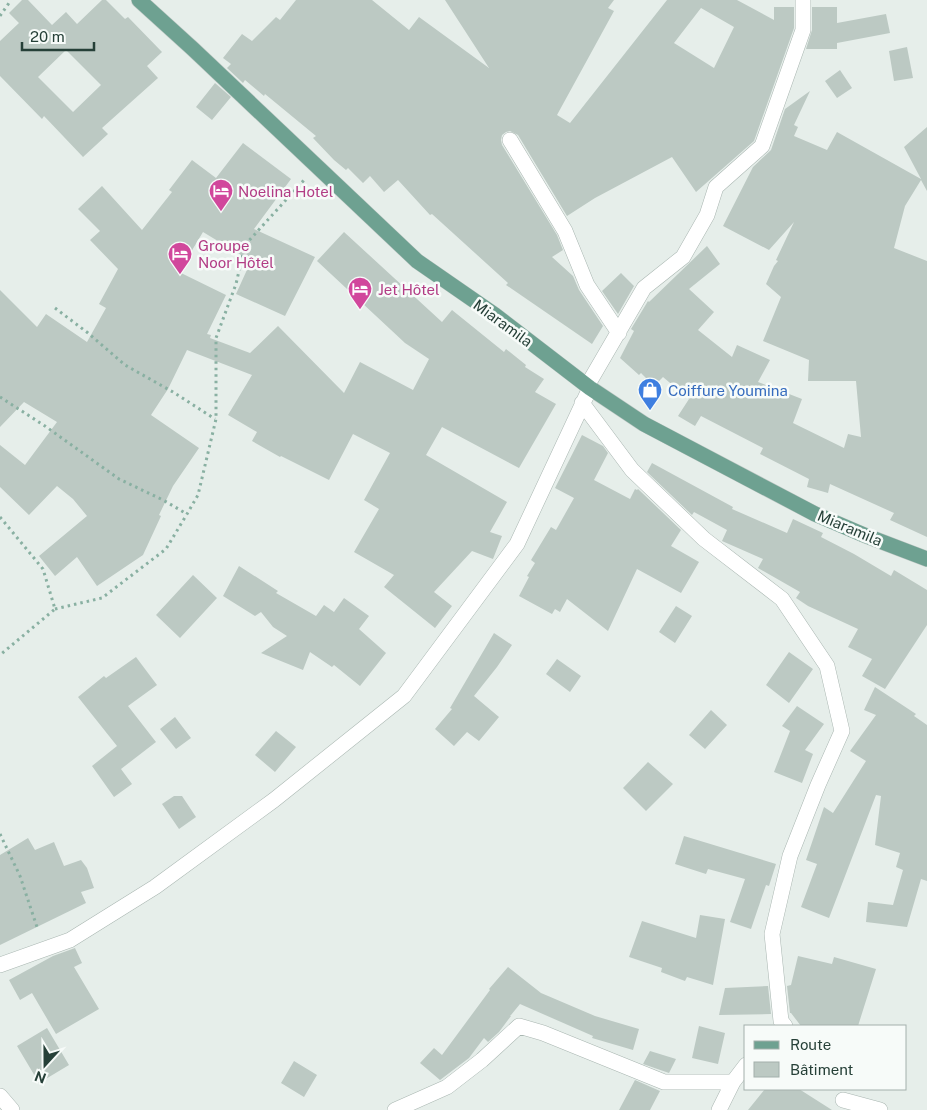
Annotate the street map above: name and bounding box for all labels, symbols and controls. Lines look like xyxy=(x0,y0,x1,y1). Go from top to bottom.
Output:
scale bar xyxy=(22,20,95,52)
text: 20 m xyxy=(30,28,65,45)
hotel icon: Noelina Hotel xyxy=(208,178,234,212)
place label: Noelina Hotel xyxy=(238,183,333,200)
place label: Groupe Noor Hôtel xyxy=(198,237,274,271)
hotel icon: Groupe Noor Hôtel xyxy=(167,241,193,275)
hotel icon: Jet Hôtel xyxy=(347,276,373,310)
place label: Jet Hôtel xyxy=(378,281,440,298)
street label: Miaramila xyxy=(470,296,536,350)
shop icon: Coiffure Youmina xyxy=(637,377,663,411)
place label: Coiffure Youmina xyxy=(668,382,788,399)
street label: Miaramila xyxy=(815,507,885,549)
legend xyxy=(744,1025,907,1090)
text: Route xyxy=(790,1036,831,1053)
north arrow xyxy=(20,1040,70,1090)
text: Bâtiment xyxy=(790,1061,853,1078)
text: N xyxy=(32,1068,48,1087)

